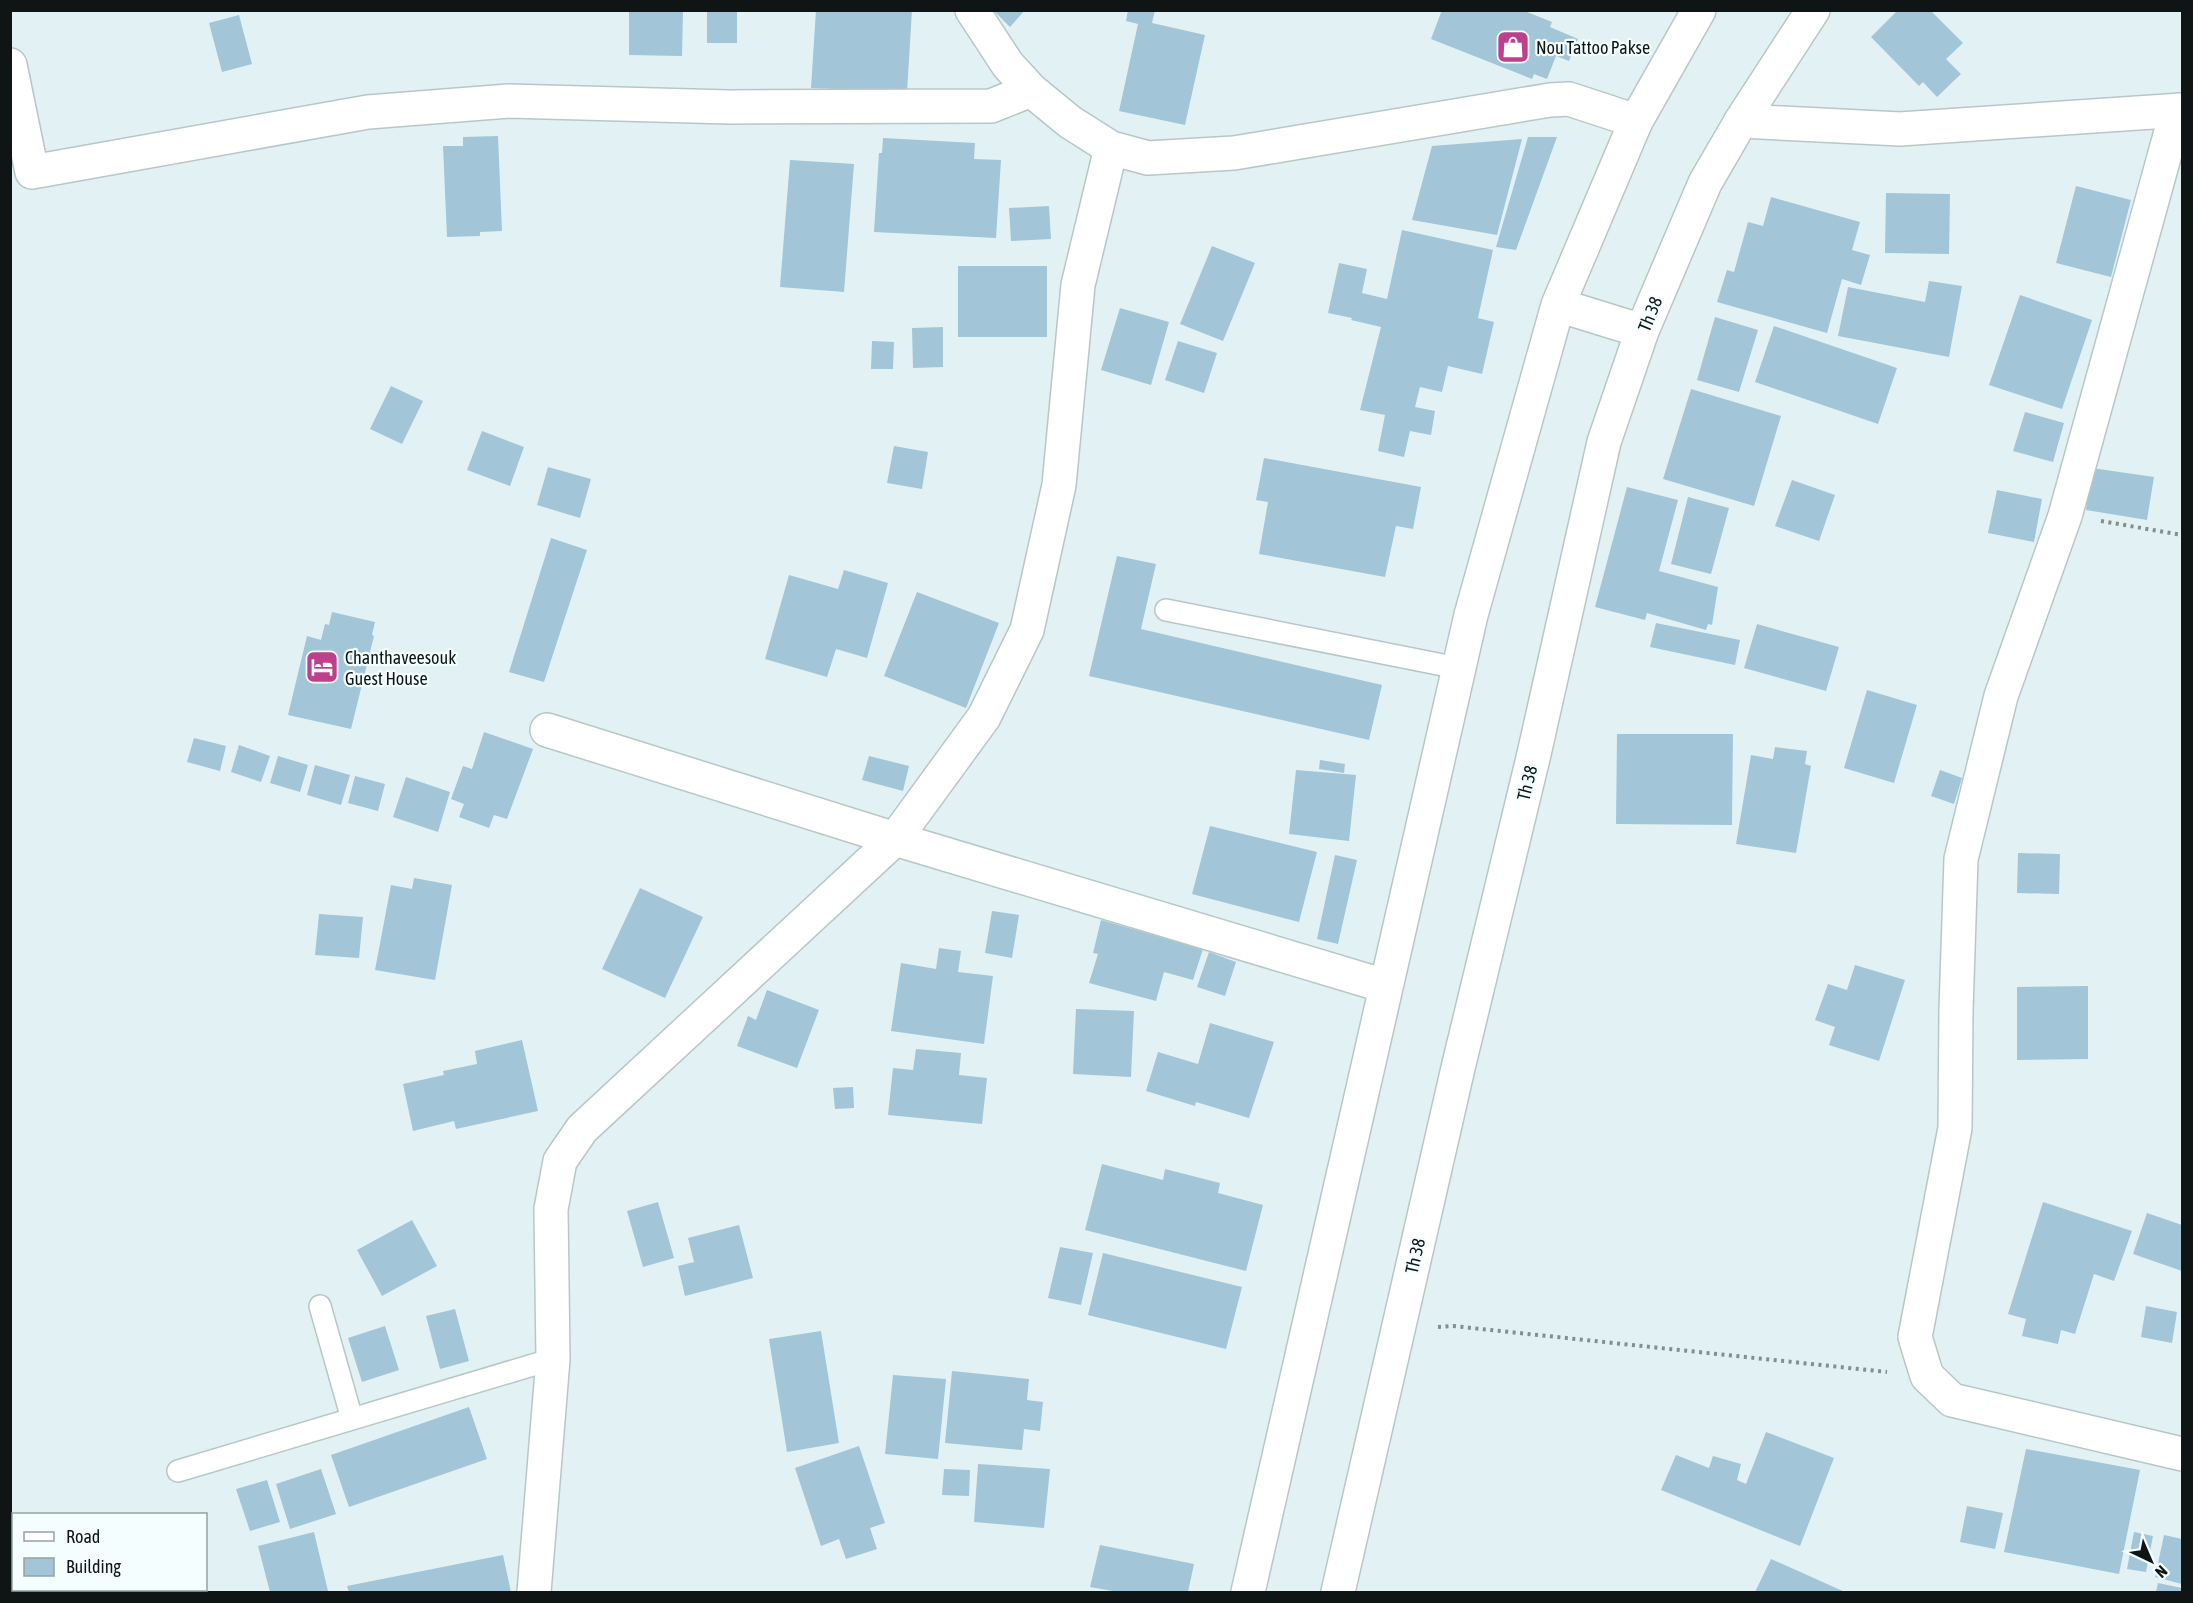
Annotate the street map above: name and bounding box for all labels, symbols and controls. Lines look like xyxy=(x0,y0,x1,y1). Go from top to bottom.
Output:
shop icon: Nou Tattoo Pakse xyxy=(1495,29,1531,65)
place label: Nou Tattoo Pakse xyxy=(1536,37,1650,58)
street label: Th 38 xyxy=(1634,294,1666,334)
place label: Chanthaveesouk Guest House xyxy=(345,647,456,689)
hotel icon: Chanthaveesouk Guest House xyxy=(304,649,340,685)
street label: Th 38 xyxy=(1512,763,1542,803)
street label: Th 38 xyxy=(1401,1236,1429,1276)
legend xyxy=(12,1513,207,1591)
text: Road xyxy=(66,1526,100,1547)
north arrow xyxy=(2121,1531,2181,1591)
text: Building xyxy=(66,1556,121,1577)
text: N xyxy=(2152,1562,2171,1582)

